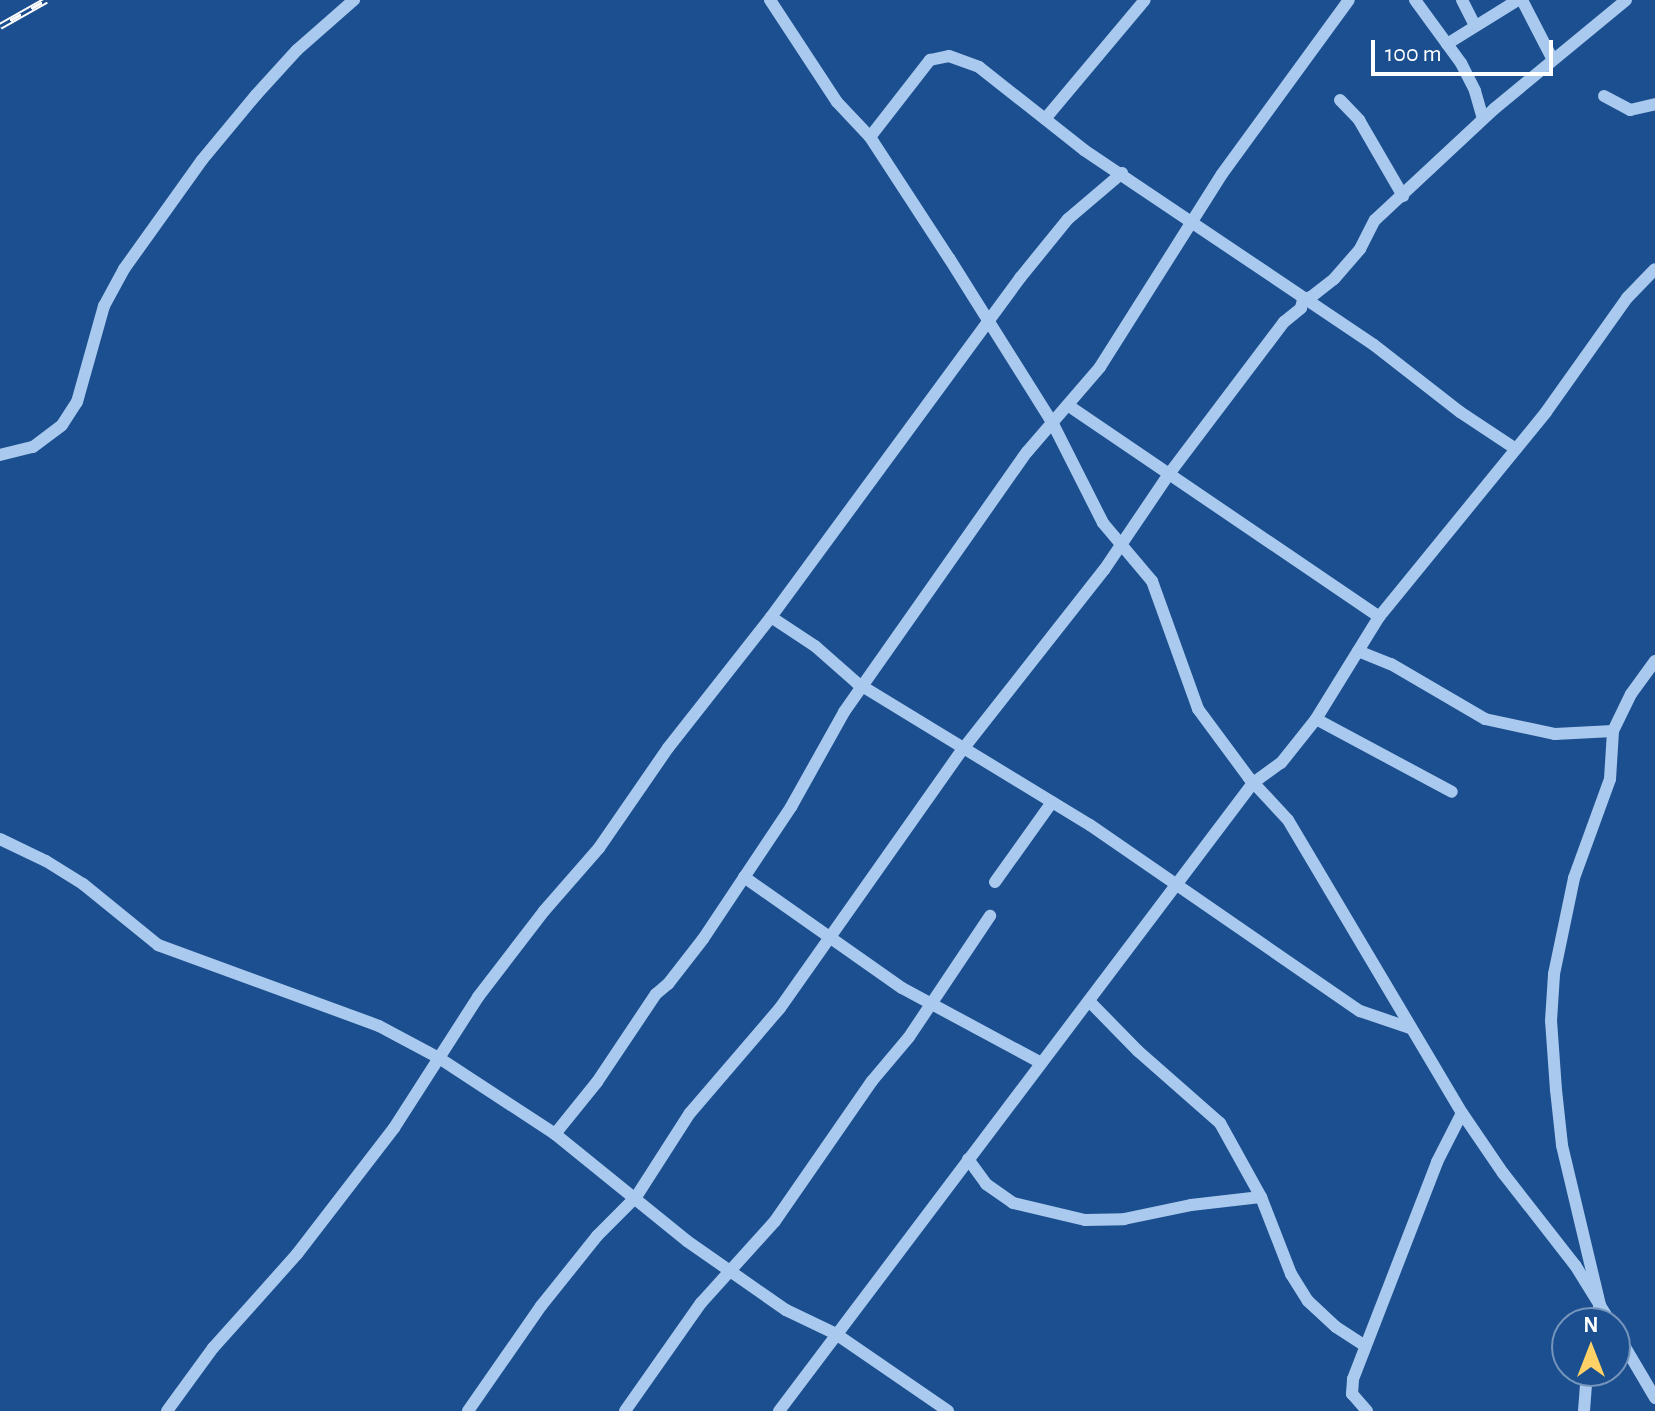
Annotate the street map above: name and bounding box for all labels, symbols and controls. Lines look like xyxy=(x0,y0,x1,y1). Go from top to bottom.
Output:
scale bar xyxy=(1375,24,1557,74)
text: 100 m xyxy=(1385,42,1442,66)
north arrow xyxy=(1551,1307,1631,1387)
text: N xyxy=(1583,1314,1599,1336)

